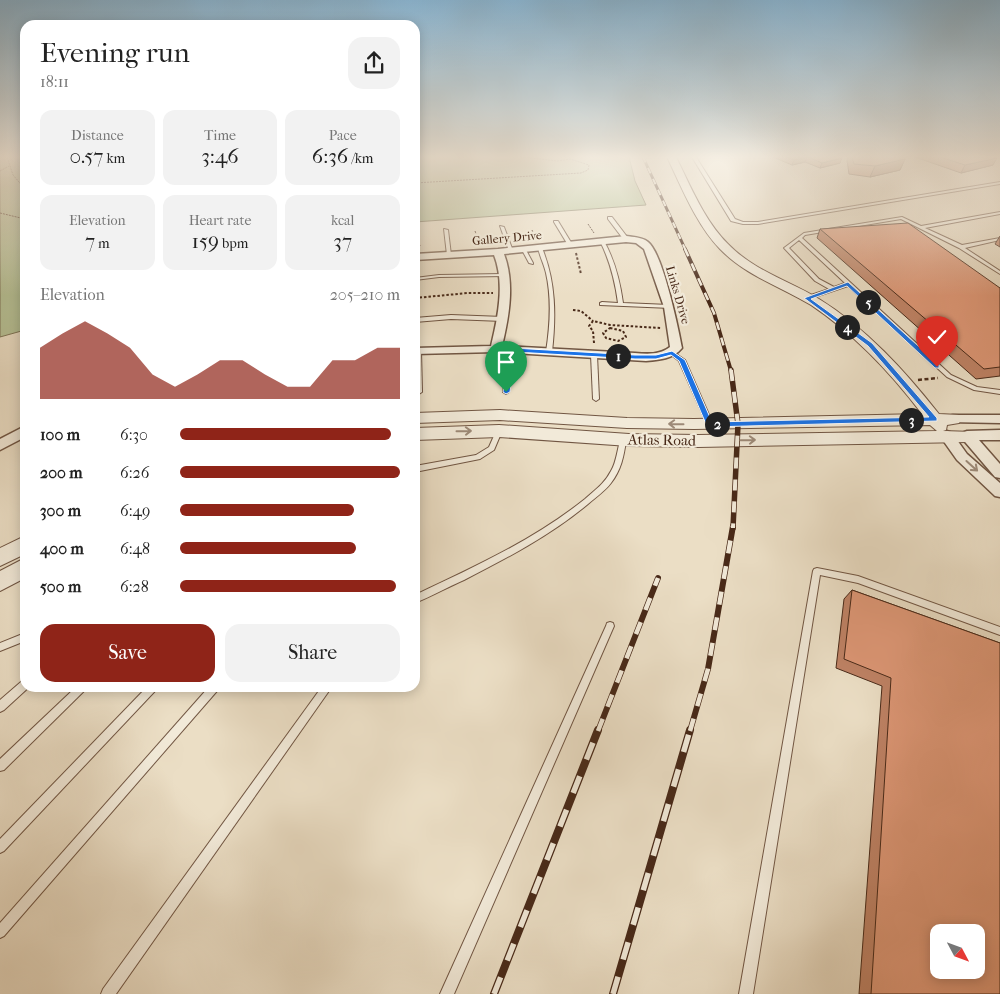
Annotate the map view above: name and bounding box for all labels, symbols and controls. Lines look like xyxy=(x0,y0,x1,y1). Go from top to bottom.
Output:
text: Evening run xyxy=(40,36,190,69)
button: share xyxy=(348,37,400,89)
text: 18:11 xyxy=(40,72,69,91)
text: Distance xyxy=(71,127,124,144)
text: Time xyxy=(204,127,236,144)
text: Pace xyxy=(329,127,357,144)
text: 0.57 xyxy=(69,144,103,168)
text: 3:46 xyxy=(201,144,239,168)
text: 6:36 xyxy=(312,144,348,168)
text: km xyxy=(103,150,125,167)
text: /km xyxy=(348,150,374,167)
text: Elevation xyxy=(69,212,126,229)
text: Heart rate xyxy=(189,212,251,229)
text: kcal xyxy=(331,212,354,229)
street label: Gallery Drive xyxy=(472,228,542,248)
text: 7 xyxy=(85,229,95,253)
text: 159 xyxy=(191,229,219,253)
text: 37 xyxy=(333,229,352,253)
text: m xyxy=(95,235,110,252)
text: bpm xyxy=(219,235,249,252)
street label: Links Drive xyxy=(663,264,693,326)
text: Elevation xyxy=(40,285,105,304)
text: 205–210 m xyxy=(330,285,400,304)
pin: 5 xyxy=(856,290,880,314)
text: 5 xyxy=(865,294,872,311)
pin: 4 xyxy=(834,314,860,340)
pin xyxy=(916,316,958,367)
text: 4 xyxy=(843,319,852,336)
icon: check xyxy=(923,323,951,351)
pin xyxy=(485,341,527,392)
pin: 1 xyxy=(606,344,630,368)
icon: arrive xyxy=(492,348,520,376)
text: 1 xyxy=(616,348,621,365)
pin: 3 xyxy=(898,408,924,432)
pin: 2 xyxy=(704,412,730,436)
text: 3 xyxy=(909,412,914,429)
text: 2 xyxy=(714,416,721,433)
one-way arrow xyxy=(668,419,684,429)
text: 100 m xyxy=(40,425,80,444)
text: 6:30 xyxy=(120,425,148,444)
one-way arrow xyxy=(455,427,471,436)
street label: Atlas Road xyxy=(627,430,697,450)
one-way arrow xyxy=(740,435,756,445)
one-way arrow xyxy=(965,460,978,472)
text: 200 m xyxy=(40,463,83,482)
text: 6:26 xyxy=(120,463,149,482)
text: 300 m xyxy=(40,501,81,520)
text: 6:49 xyxy=(120,501,150,520)
text: 400 m xyxy=(40,539,84,558)
text: 6:48 xyxy=(120,539,150,558)
text: 500 m xyxy=(40,577,81,596)
text: 6:28 xyxy=(120,577,149,596)
button: Save xyxy=(40,624,215,682)
button: Share xyxy=(225,624,400,682)
north arrow xyxy=(930,924,985,979)
map controls xyxy=(930,924,985,979)

